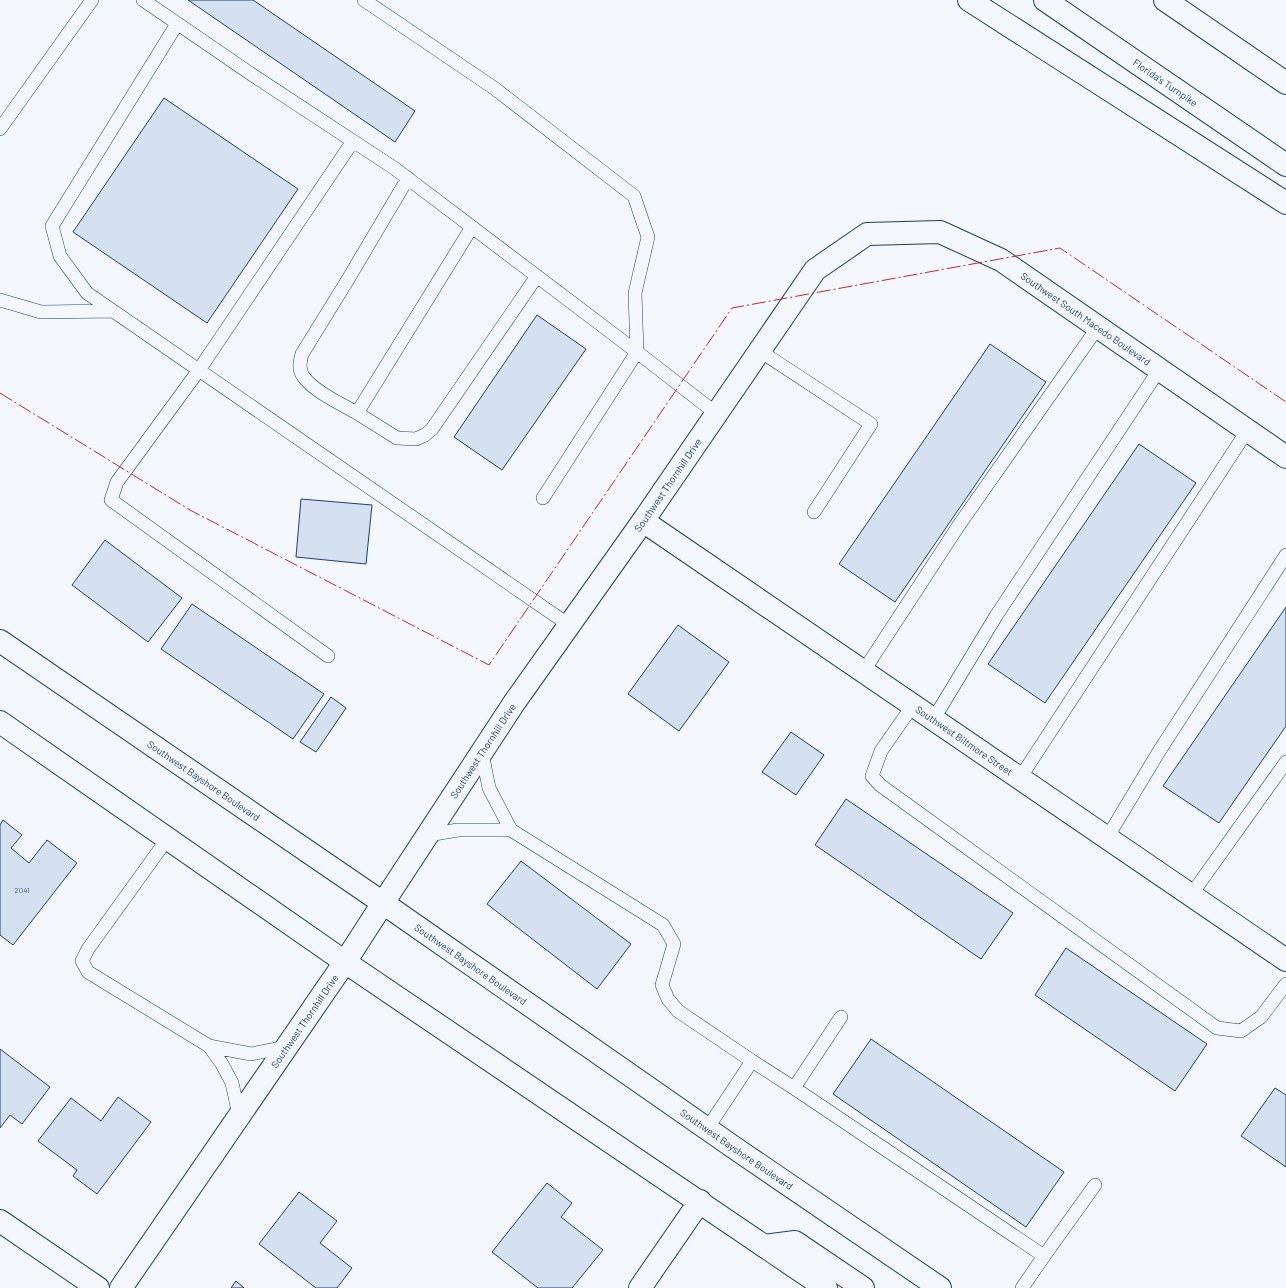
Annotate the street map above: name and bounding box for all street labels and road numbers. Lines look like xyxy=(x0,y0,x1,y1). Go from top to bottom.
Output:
street label: Florida's Turnpike xyxy=(1131,56,1200,109)
street label: Southwest South Macedo Boulevard xyxy=(1019,270,1153,368)
street label: Southwest Thornhill Drive xyxy=(631,436,704,534)
street label: Southwest Thornhill Drive xyxy=(447,701,518,800)
street label: Southwest Biltmore Street xyxy=(913,703,1015,778)
street label: Southwest Bayshore Boulevard xyxy=(145,738,263,823)
street label: Southwest Bayshore Boulevard xyxy=(412,921,529,1007)
street label: Southwest Thornhill Drive xyxy=(268,972,341,1070)
street label: Southwest Bayshore Boulevard xyxy=(678,1106,795,1192)

